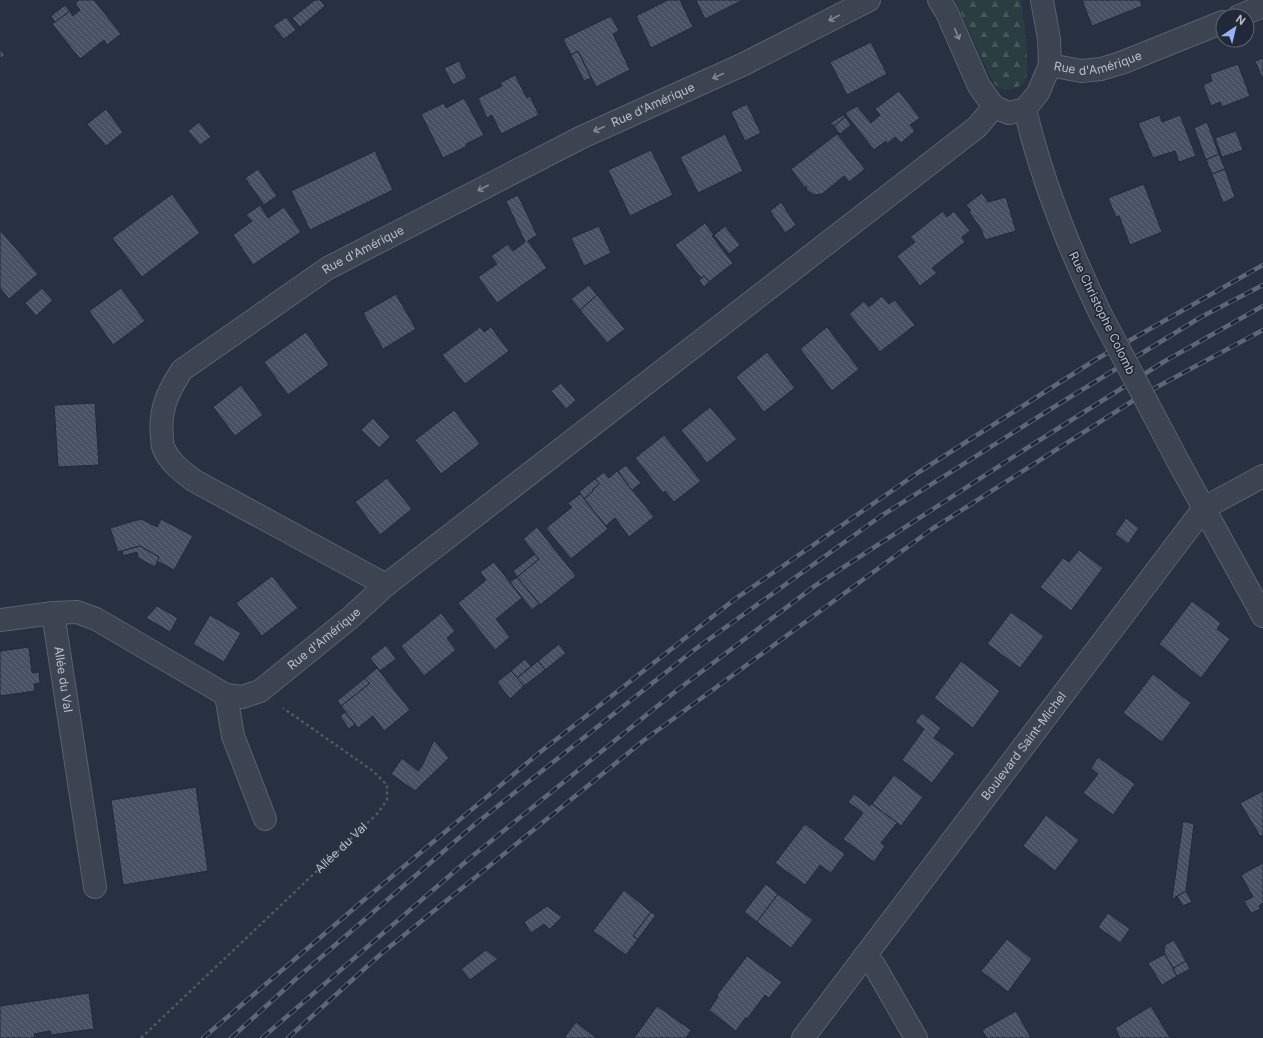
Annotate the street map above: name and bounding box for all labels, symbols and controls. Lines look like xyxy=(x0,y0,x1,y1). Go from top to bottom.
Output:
north arrow xyxy=(1215,8,1255,48)
text: N xyxy=(1233,12,1248,28)
one-way arrow xyxy=(828,15,840,22)
one-way arrow xyxy=(954,28,961,40)
street label: Rue d'Amérique xyxy=(1053,47,1144,78)
one-way arrow xyxy=(712,73,724,80)
street label: Rue d'Amérique xyxy=(608,79,697,130)
one-way arrow xyxy=(594,126,606,134)
one-way arrow xyxy=(477,185,489,192)
street label: Rue d'Amérique xyxy=(319,222,406,277)
street label: Rue Christophe Colomb xyxy=(1066,249,1139,377)
street label: Rue d'Amérique xyxy=(284,604,363,673)
street label: Allée du Val xyxy=(51,645,76,713)
street label: Boulevard Saint-Michel xyxy=(978,689,1069,803)
street label: Allée du Val xyxy=(311,819,370,876)

